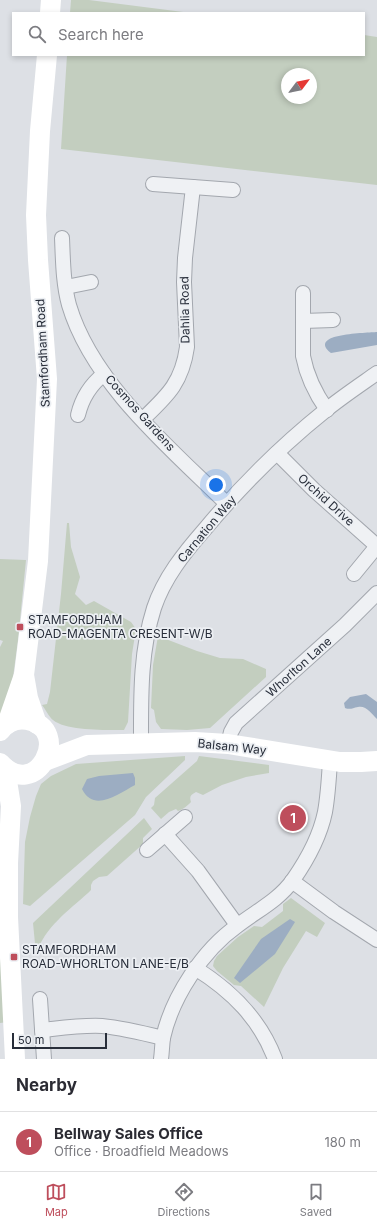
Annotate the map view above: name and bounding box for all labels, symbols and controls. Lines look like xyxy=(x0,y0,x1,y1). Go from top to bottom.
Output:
search box xyxy=(12,12,365,56)
icon: search xyxy=(26,23,48,45)
text: Search here xyxy=(58,25,144,44)
north arrow xyxy=(281,68,317,104)
street label: Dahlia Road xyxy=(176,276,193,344)
street label: Stamfordham Road xyxy=(32,298,53,408)
street label: Cosmos Gardens xyxy=(102,371,179,454)
street label: Orchid Drive xyxy=(295,470,358,529)
your location xyxy=(206,475,226,495)
street label: Carnation Way xyxy=(174,492,239,565)
place label: STAMFORDHAM ROAD-MAGENTA CRESENT-W/B xyxy=(28,612,213,641)
marker: STAMFORDHAM ROAD-MAGENTA CRESENT-W/B xyxy=(15,622,25,632)
street label: Whorlton Lane xyxy=(263,633,335,700)
street label: Balsam Way xyxy=(197,735,267,758)
pin: 1 xyxy=(280,803,306,833)
place label: STAMFORDHAM ROAD-WHORLTON LANE-E/B xyxy=(22,942,189,971)
marker: STAMFORDHAM ROAD-WHORLTON LANE-E/B xyxy=(9,952,19,962)
scale bar xyxy=(12,1031,107,1050)
text: 50 m xyxy=(18,1033,44,1047)
text: Nearby xyxy=(16,1075,77,1095)
text: Bellway Sales Office xyxy=(54,1124,203,1143)
text: 1 xyxy=(26,1134,32,1150)
text: 180 m xyxy=(324,1134,361,1150)
text: Office · Broadfield Meadows xyxy=(54,1143,229,1159)
tab: Map xyxy=(45,1181,68,1219)
tab: Directions xyxy=(158,1181,210,1219)
tab: Saved xyxy=(300,1181,332,1219)

